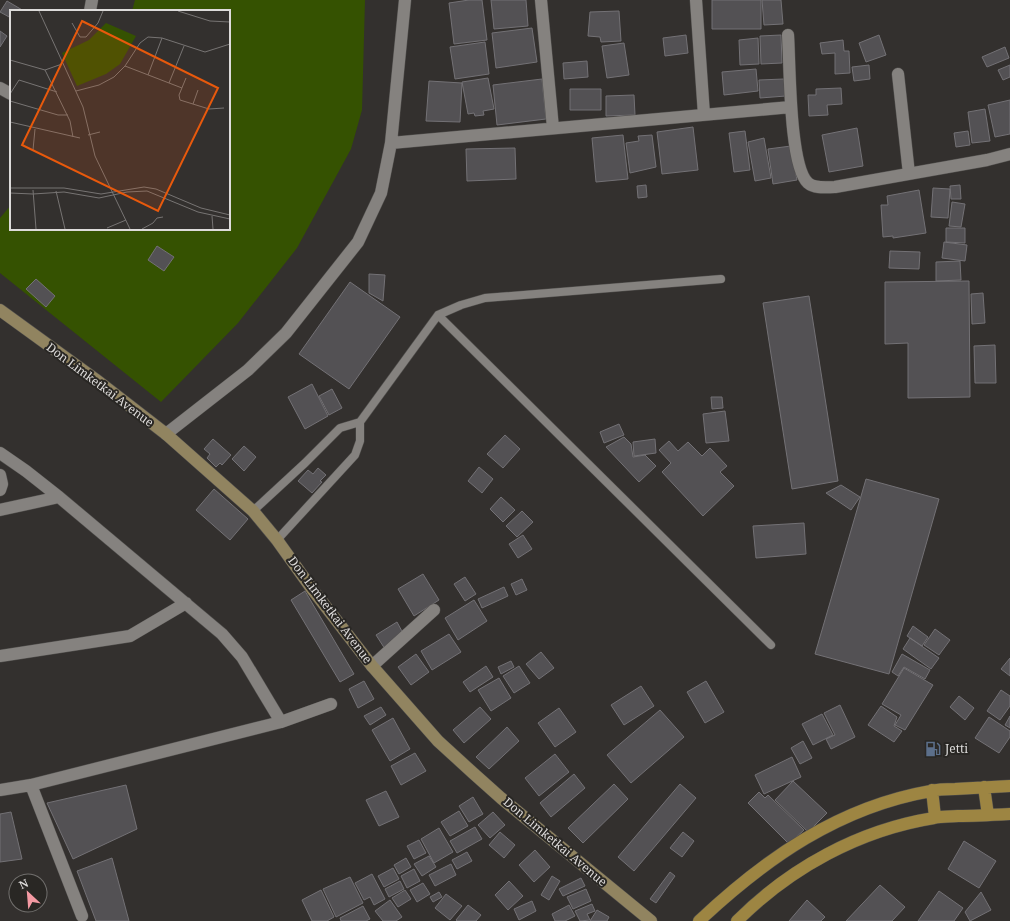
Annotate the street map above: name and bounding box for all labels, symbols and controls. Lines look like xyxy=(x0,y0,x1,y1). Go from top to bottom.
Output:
inset map xyxy=(10,10,230,230)
street label: Don Limketkai Avenue xyxy=(43,339,157,431)
street label: Don Limketkai Avenue xyxy=(284,553,376,667)
fuel station icon: Jetti xyxy=(924,740,942,758)
place label: Jetti xyxy=(944,740,968,757)
street label: Don Limketkai Avenue xyxy=(500,793,611,890)
north arrow xyxy=(8,873,48,913)
text: N xyxy=(16,875,31,892)

